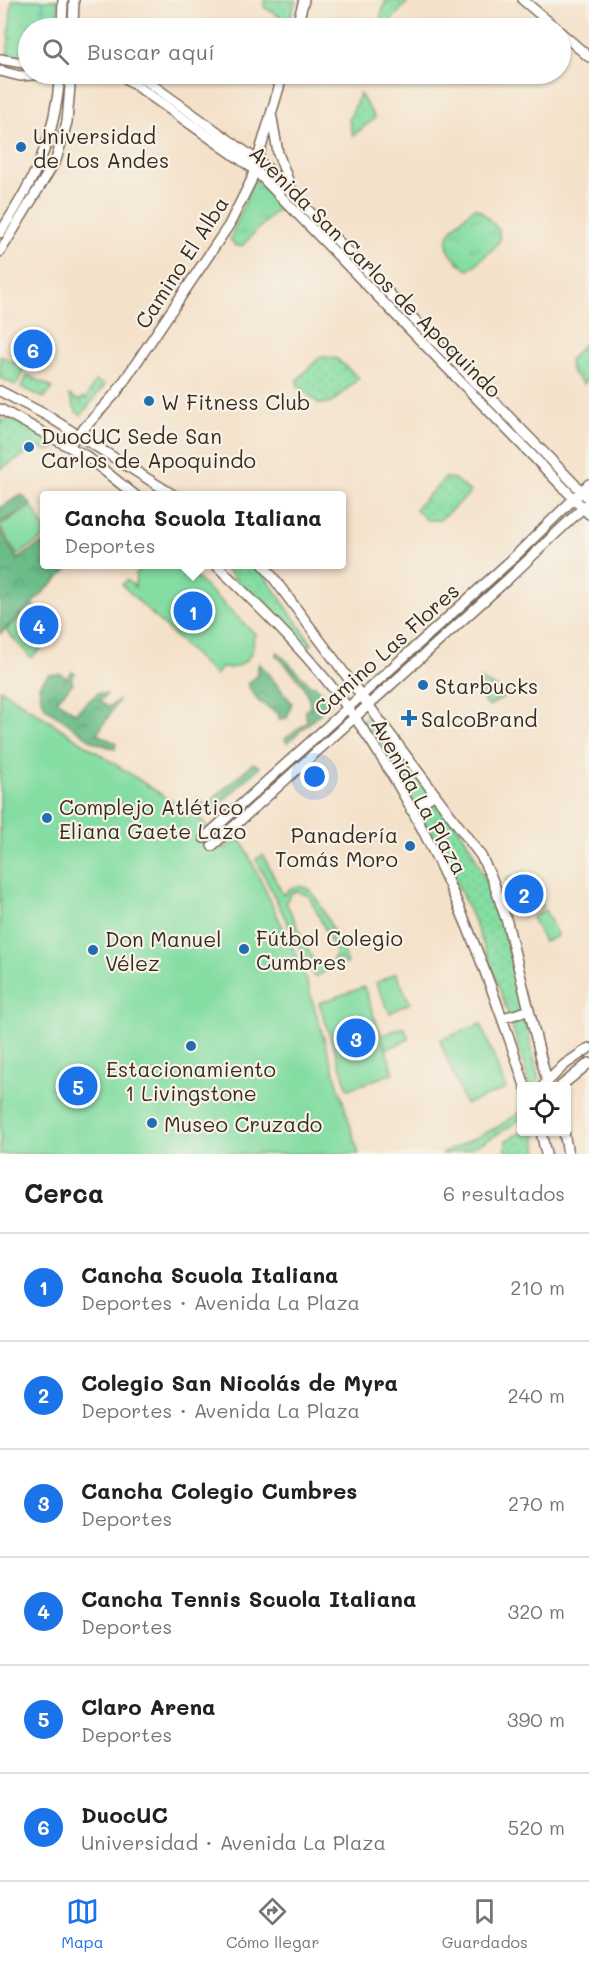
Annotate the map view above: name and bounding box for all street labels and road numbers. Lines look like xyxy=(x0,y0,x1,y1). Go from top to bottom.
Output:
street label: Avenida San Carlos de Apoquindo xyxy=(244,139,508,403)
street label: Camino El Alba xyxy=(128,191,234,333)
street label: Camino Las Flores xyxy=(308,577,464,721)
street label: Avenida La Plaza xyxy=(366,713,474,879)

